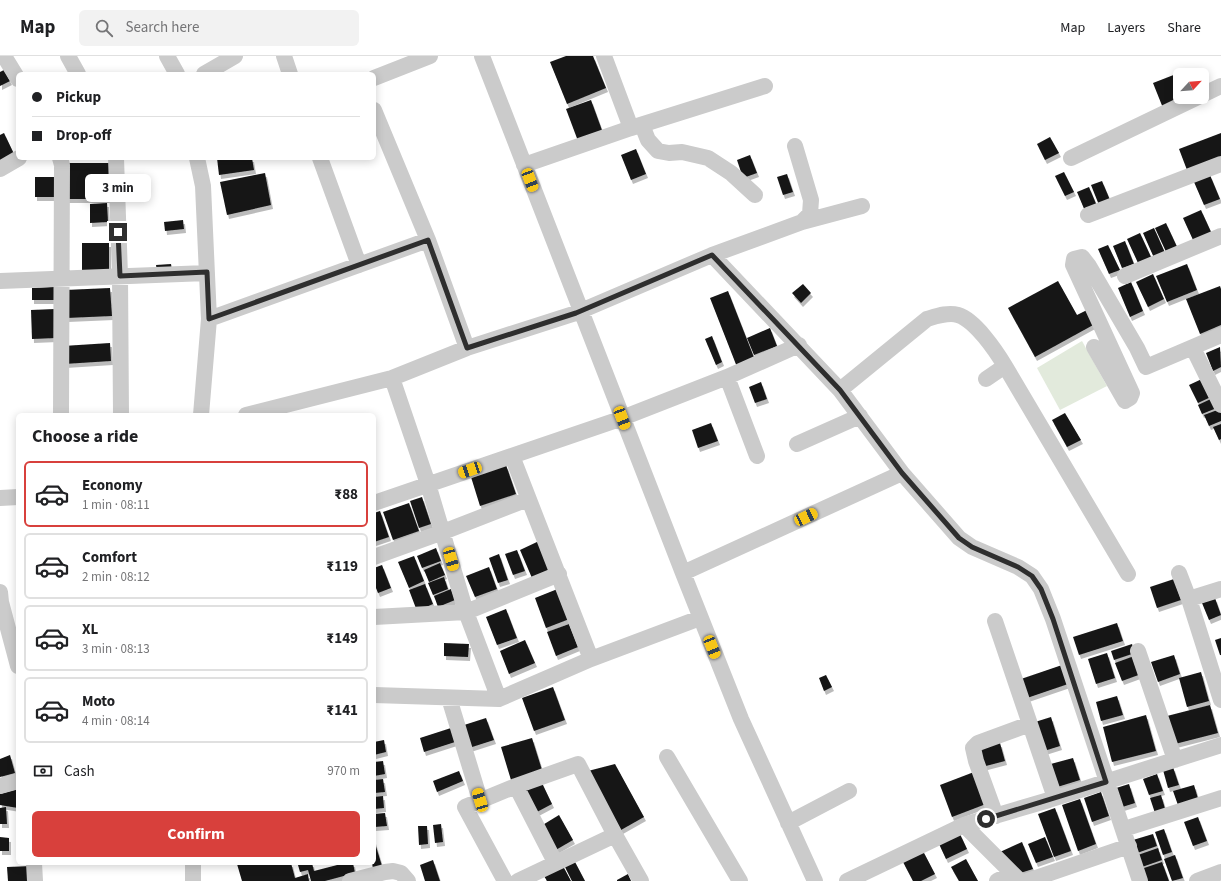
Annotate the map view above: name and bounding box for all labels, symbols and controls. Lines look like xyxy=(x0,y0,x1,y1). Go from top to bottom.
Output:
search box xyxy=(79,10,359,46)
text: Map xyxy=(20,14,55,41)
icon: search xyxy=(93,17,115,39)
text: Search here xyxy=(125,17,199,38)
text: Map xyxy=(1060,18,1085,38)
text: Layers xyxy=(1107,18,1145,38)
text: Share xyxy=(1167,18,1201,38)
north arrow xyxy=(1173,68,1209,104)
map controls xyxy=(1173,68,1209,104)
text: Pickup xyxy=(56,87,101,108)
text: Drop-off xyxy=(56,125,111,146)
car xyxy=(520,167,540,193)
callout: 3 min xyxy=(85,174,151,202)
text: 3 min xyxy=(102,179,134,197)
route end xyxy=(109,223,127,241)
car xyxy=(612,405,632,431)
text: Choose a ride xyxy=(32,424,138,449)
car xyxy=(457,460,483,480)
text: Economy xyxy=(82,475,143,496)
icon: car xyxy=(34,476,70,512)
text: ₹88 xyxy=(334,484,358,505)
text: 1 min · 08:11 xyxy=(82,496,150,514)
car xyxy=(793,506,819,528)
car xyxy=(442,546,460,572)
text: Comfort xyxy=(82,547,137,568)
icon: car xyxy=(34,548,70,584)
text: ₹119 xyxy=(326,556,358,577)
text: 2 min · 08:12 xyxy=(82,568,150,586)
text: XL xyxy=(82,619,98,640)
icon: car xyxy=(34,620,70,656)
text: ₹149 xyxy=(326,628,358,649)
car xyxy=(702,634,722,660)
text: 3 min · 08:13 xyxy=(82,640,150,658)
text: Moto xyxy=(82,691,115,712)
icon: car xyxy=(34,692,70,728)
text: ₹141 xyxy=(326,700,358,721)
text: 4 min · 08:14 xyxy=(82,712,150,730)
icon: cash xyxy=(32,760,54,782)
text: Cash xyxy=(64,761,95,782)
text: 970 m xyxy=(327,762,360,780)
car xyxy=(471,787,489,813)
route start xyxy=(977,810,995,828)
button: Confirm xyxy=(32,811,360,857)

